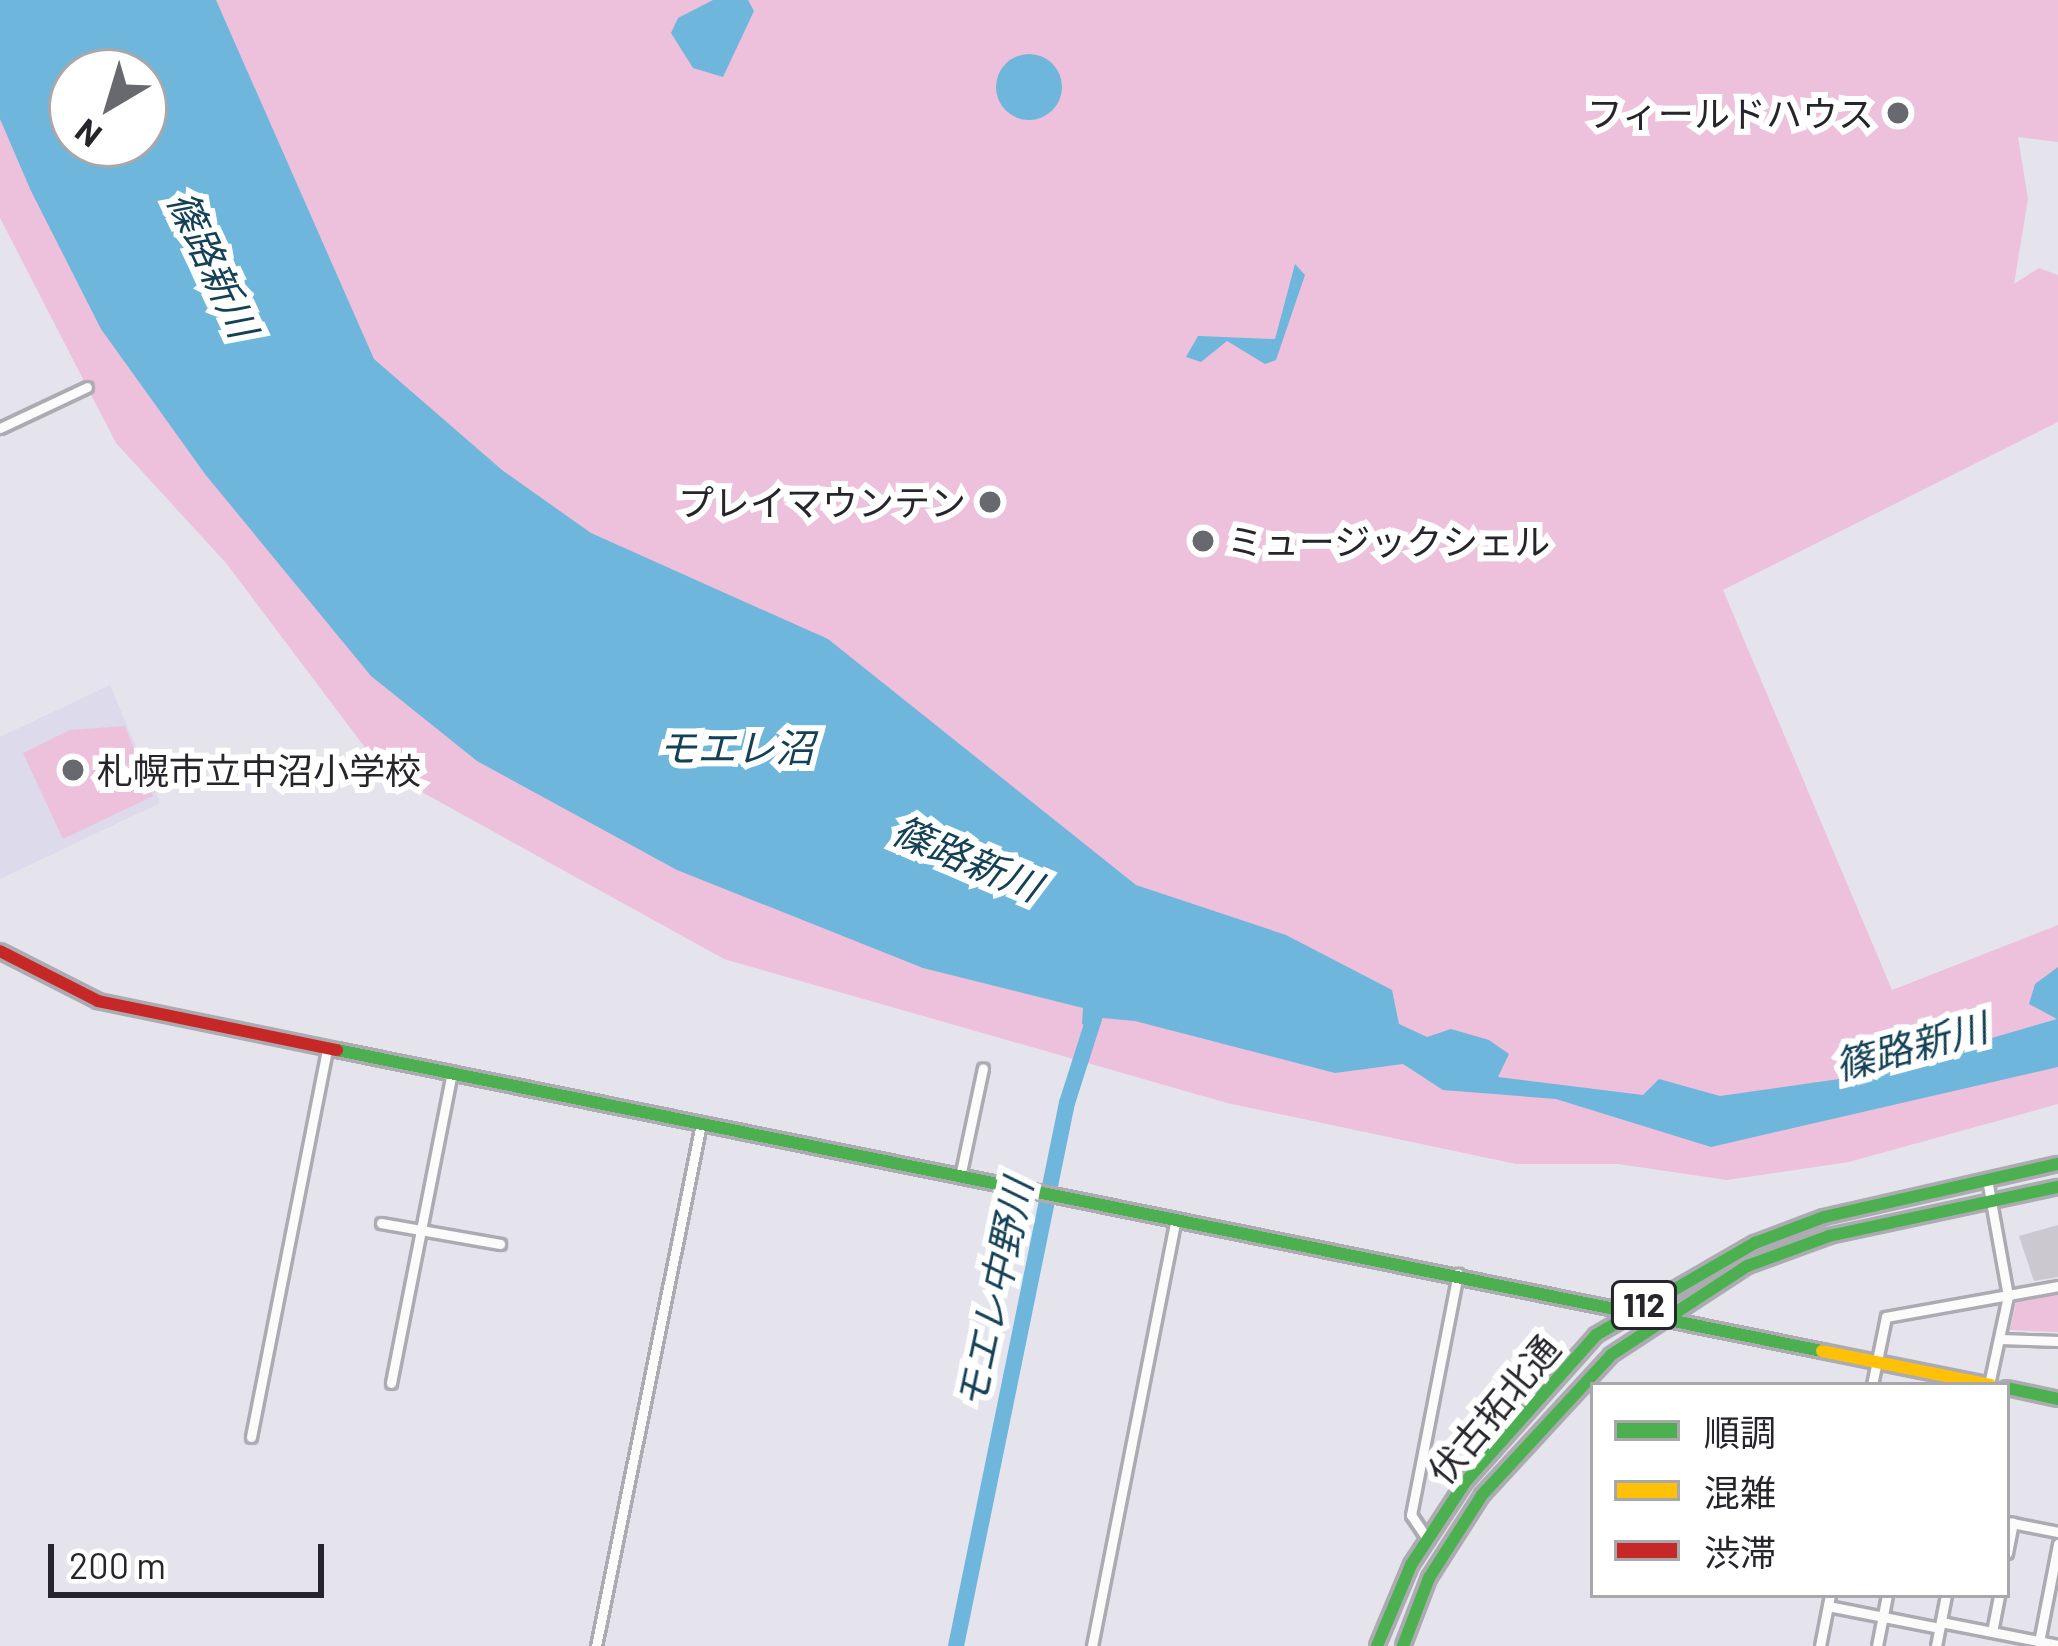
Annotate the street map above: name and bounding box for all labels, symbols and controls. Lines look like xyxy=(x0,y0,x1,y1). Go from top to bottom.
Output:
north arrow xyxy=(48,48,168,168)
place label: フィールドハウス xyxy=(1586,91,1874,135)
marker: フィールドハウス xyxy=(1885,100,1911,126)
text: N xyxy=(67,111,109,157)
water label: 篠路新川 xyxy=(159,183,267,345)
place label: プレイマウンテン xyxy=(678,480,966,524)
marker: プレイマウンテン xyxy=(977,489,1003,515)
place label: ミュージックシェル xyxy=(1227,519,1551,563)
marker: ミュージックシェル xyxy=(1190,528,1216,554)
water label: モエレ沼 xyxy=(658,724,814,770)
place label: 札幌市立中沼小学校 xyxy=(97,748,421,792)
marker: 札幌市立中沼小学校 xyxy=(60,757,86,783)
water label: 篠路新川 xyxy=(886,806,1048,910)
water label: 篠路新川 xyxy=(1830,1003,1992,1089)
water label: モエレ中野川 xyxy=(947,1175,1041,1413)
road number: 112 xyxy=(1608,1278,1680,1332)
street label: 伏古拓北通 xyxy=(1419,1326,1567,1492)
legend xyxy=(1590,1382,2010,1598)
text: 順調 xyxy=(1704,1410,1776,1453)
text: 混雑 xyxy=(1704,1470,1776,1513)
scale bar xyxy=(54,1520,330,1594)
text: 渋滞 xyxy=(1704,1530,1776,1573)
text: 200 m xyxy=(69,1543,166,1586)

